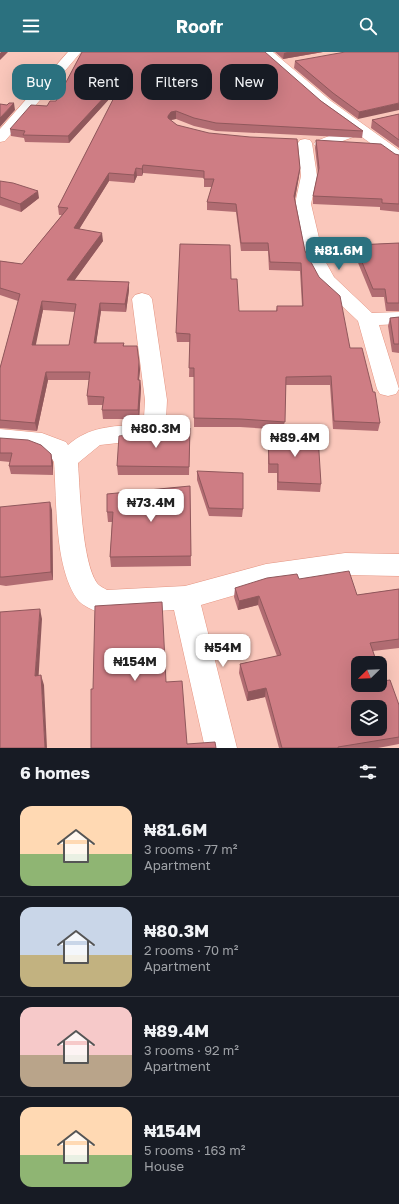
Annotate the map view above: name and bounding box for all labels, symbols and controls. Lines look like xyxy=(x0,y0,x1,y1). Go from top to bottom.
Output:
icon: menu xyxy=(20,15,42,37)
text: Roofr xyxy=(176,15,223,37)
icon: search xyxy=(357,15,379,37)
chip: Buy xyxy=(12,64,66,100)
chip: Rent xyxy=(74,64,133,100)
chip: Filters xyxy=(141,64,212,100)
chip: New xyxy=(220,64,278,100)
pin: ₦81.6M xyxy=(306,237,372,271)
text: ₦81.6M xyxy=(315,242,363,258)
pin: ₦80.3M xyxy=(123,415,189,449)
text: ₦80.3M xyxy=(131,420,181,436)
pin: ₦89.4M xyxy=(262,424,328,458)
text: ₦89.4M xyxy=(270,429,320,445)
pin: ₦73.4M xyxy=(118,489,184,523)
text: ₦73.4M xyxy=(127,494,175,510)
pin: ₦54M xyxy=(199,634,247,668)
text: ₦54M xyxy=(204,639,242,655)
pin: ₦154M xyxy=(107,648,163,682)
text: ₦154M xyxy=(113,653,157,669)
north arrow xyxy=(351,656,387,692)
map controls xyxy=(351,656,387,736)
button: layers xyxy=(351,700,387,736)
icon: filters xyxy=(357,761,379,783)
text: 6 homes xyxy=(20,762,90,783)
text: ₦81.6M xyxy=(144,819,207,840)
icon: home xyxy=(52,822,100,870)
text: 3 rooms · 77 m² xyxy=(144,841,237,857)
text: Apartment xyxy=(144,857,211,873)
text: ₦80.3M xyxy=(144,920,209,941)
icon: home xyxy=(52,923,100,971)
text: 2 rooms · 70 m² xyxy=(144,942,239,958)
text: Apartment xyxy=(144,958,211,974)
text: ₦89.4M xyxy=(144,1020,209,1041)
icon: home xyxy=(52,1023,100,1071)
text: 3 rooms · 92 m² xyxy=(144,1042,239,1058)
text: Apartment xyxy=(144,1058,211,1074)
text: ₦154M xyxy=(144,1120,201,1141)
icon: home xyxy=(52,1123,100,1171)
text: 5 rooms · 163 m² xyxy=(144,1142,245,1158)
text: House xyxy=(144,1158,184,1174)

